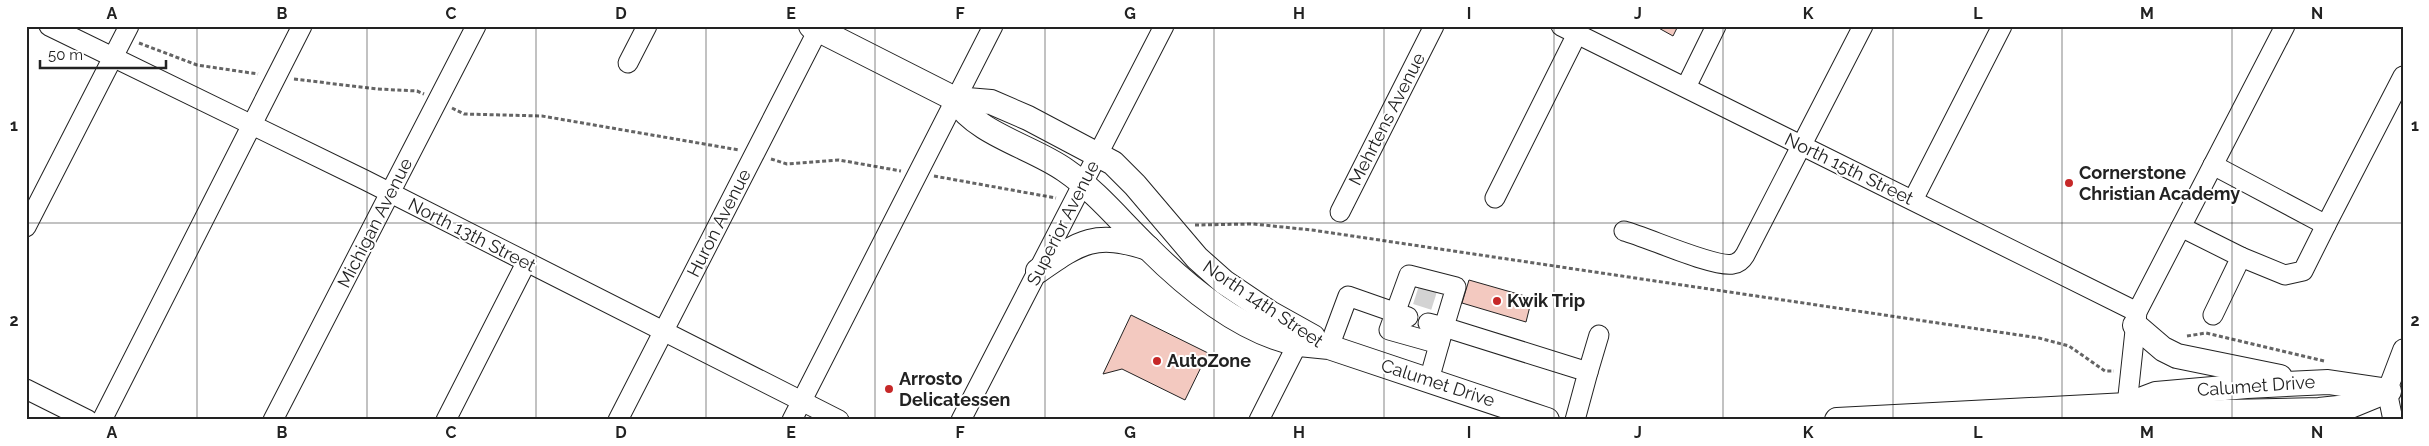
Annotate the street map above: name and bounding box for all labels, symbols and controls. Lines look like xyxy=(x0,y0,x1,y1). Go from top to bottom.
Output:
text: A xyxy=(107,4,118,23)
text: B xyxy=(277,4,288,23)
text: C xyxy=(446,4,457,23)
text: D xyxy=(615,4,627,23)
text: E xyxy=(786,4,796,23)
text: F xyxy=(955,4,965,23)
text: G xyxy=(1124,4,1136,23)
text: H xyxy=(1293,4,1305,23)
text: I xyxy=(1467,4,1471,23)
text: J xyxy=(1634,4,1642,23)
text: K xyxy=(1803,4,1814,23)
text: L xyxy=(1973,4,1983,23)
text: M xyxy=(2140,4,2154,23)
text: N xyxy=(2311,4,2323,23)
scale bar xyxy=(40,38,166,70)
text: 50 m xyxy=(48,46,83,64)
street label: Mehrtens Avenue xyxy=(1344,49,1429,189)
text: 1 xyxy=(10,116,18,135)
text: 1 xyxy=(2411,116,2419,135)
street label: North 15th Street xyxy=(1782,128,1917,209)
street label: Michigan Avenue xyxy=(333,154,416,291)
street label: Superior Avenue xyxy=(1022,156,1103,289)
place label: Cornerstone Christian Academy xyxy=(2079,162,2240,204)
street label: Huron Avenue xyxy=(682,165,755,280)
marker: Cornerstone Christian Academy xyxy=(2063,177,2075,189)
street label: North 13th Street xyxy=(405,193,539,276)
street label: North 14th Street xyxy=(1199,256,1327,352)
place label: Kwik Trip xyxy=(1507,290,1585,311)
marker: Kwik Trip xyxy=(1491,295,1503,307)
text: 2 xyxy=(9,311,19,330)
text: 2 xyxy=(2410,311,2420,330)
place label: AutoZone xyxy=(1167,350,1251,371)
street label: Calumet Drive xyxy=(1379,354,1498,411)
marker: AutoZone xyxy=(1151,355,1163,367)
place label: Arrosto Delicatessen xyxy=(899,368,1010,410)
street label: Calumet Drive xyxy=(2196,371,2316,400)
marker: Arrosto Delicatessen xyxy=(883,383,895,395)
text: A xyxy=(107,423,118,442)
text: B xyxy=(277,423,288,442)
text: C xyxy=(446,423,457,442)
text: D xyxy=(615,423,627,442)
text: E xyxy=(786,423,796,442)
text: F xyxy=(955,423,965,442)
text: G xyxy=(1124,423,1136,442)
text: H xyxy=(1293,423,1305,442)
text: I xyxy=(1467,423,1471,442)
text: J xyxy=(1634,423,1642,442)
text: K xyxy=(1803,423,1814,442)
text: L xyxy=(1973,423,1983,442)
text: M xyxy=(2140,423,2154,442)
text: N xyxy=(2311,423,2323,442)

